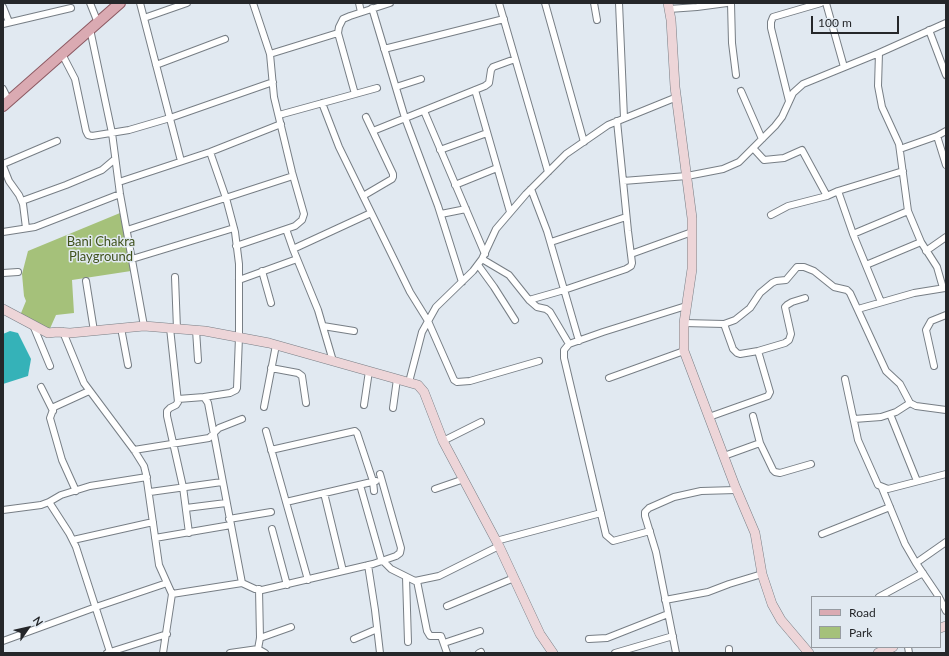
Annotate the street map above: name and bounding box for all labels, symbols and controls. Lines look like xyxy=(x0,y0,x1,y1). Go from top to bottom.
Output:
scale bar xyxy=(813,8,901,34)
text: 100 m xyxy=(818,15,852,30)
park label: Bani Chakra Playground xyxy=(67,234,135,265)
legend xyxy=(811,596,941,648)
text: Road xyxy=(849,605,876,620)
north arrow xyxy=(8,608,48,648)
text: N xyxy=(31,614,46,628)
text: Park xyxy=(849,625,872,640)

